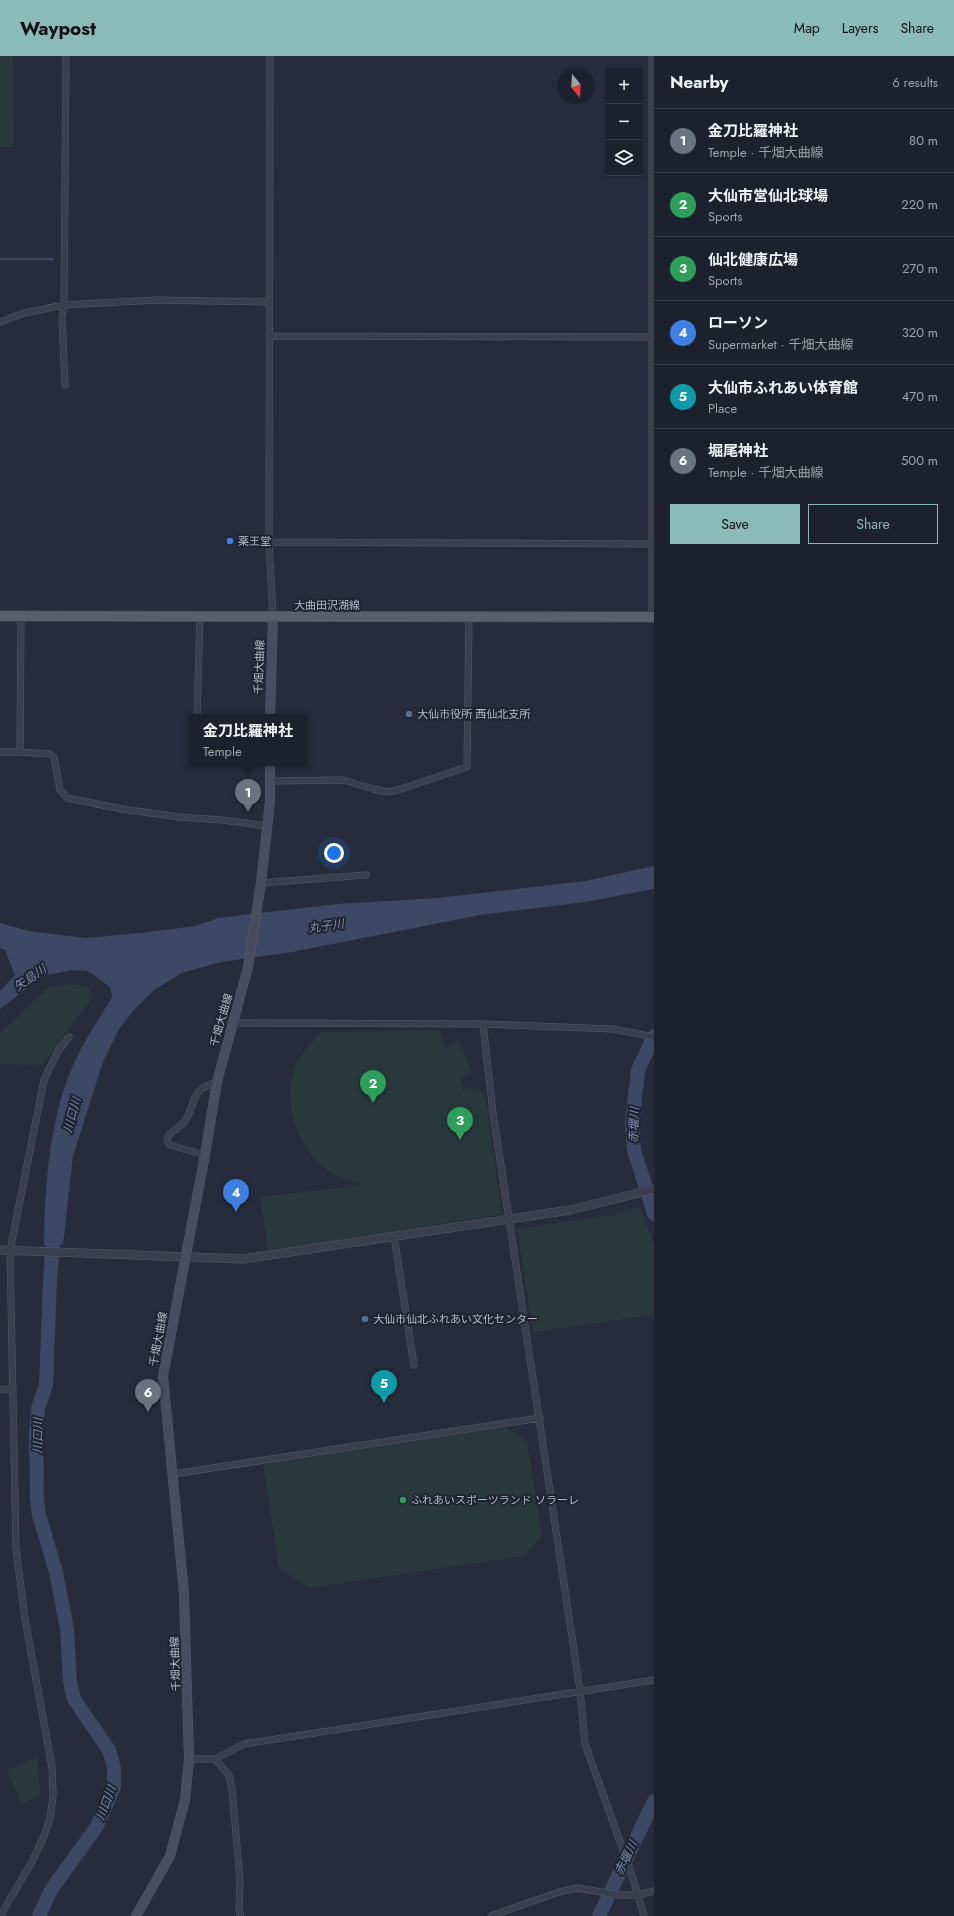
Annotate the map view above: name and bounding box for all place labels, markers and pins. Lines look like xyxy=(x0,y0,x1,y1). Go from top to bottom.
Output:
place label: 薬王堂 xyxy=(238,533,271,549)
marker: 薬王堂 xyxy=(225,536,235,546)
place label: 大仙市役所 西仙北支所 xyxy=(417,706,531,722)
marker: 大仙市役所 西仙北支所 xyxy=(404,709,414,719)
pin: 1 xyxy=(235,779,261,812)
pin: 2 xyxy=(360,1070,386,1103)
pin: 3 xyxy=(447,1107,473,1140)
pin: 4 xyxy=(223,1179,249,1212)
place label: 大仙市仙北ふれあい文化センター xyxy=(373,1311,538,1327)
marker: 大仙市仙北ふれあい文化センター xyxy=(360,1314,370,1324)
pin: 5 xyxy=(371,1370,397,1403)
pin: 6 xyxy=(135,1379,161,1412)
place label: ふれあいスポーツランド ソラーレ xyxy=(411,1492,579,1508)
marker: ふれあいスポーツランド ソラーレ xyxy=(398,1495,408,1505)

